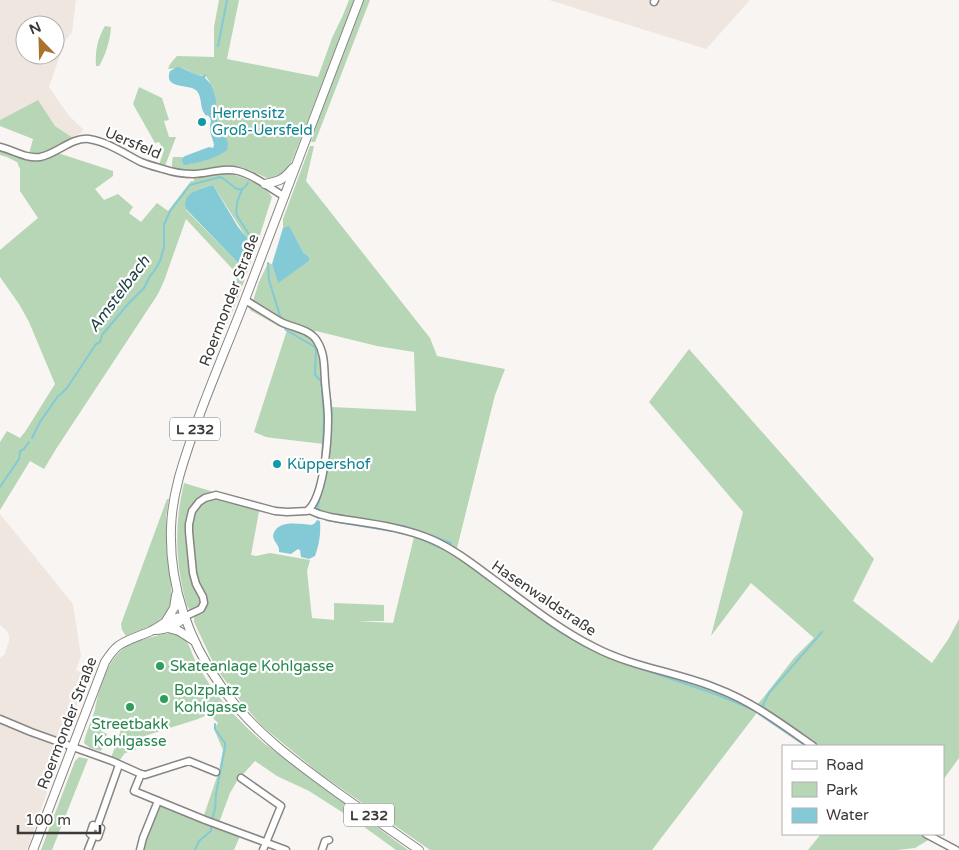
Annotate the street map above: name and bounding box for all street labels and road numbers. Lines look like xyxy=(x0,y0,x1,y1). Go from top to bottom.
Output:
street label: Uersfeld xyxy=(102,123,164,163)
street label: Roermonder Straße xyxy=(195,231,263,369)
road number: L 232 xyxy=(170,418,220,440)
street label: Hasenwaldstraße xyxy=(488,556,600,640)
street label: Roermonder Straße xyxy=(33,654,101,792)
road number: L 232 xyxy=(344,804,394,826)

